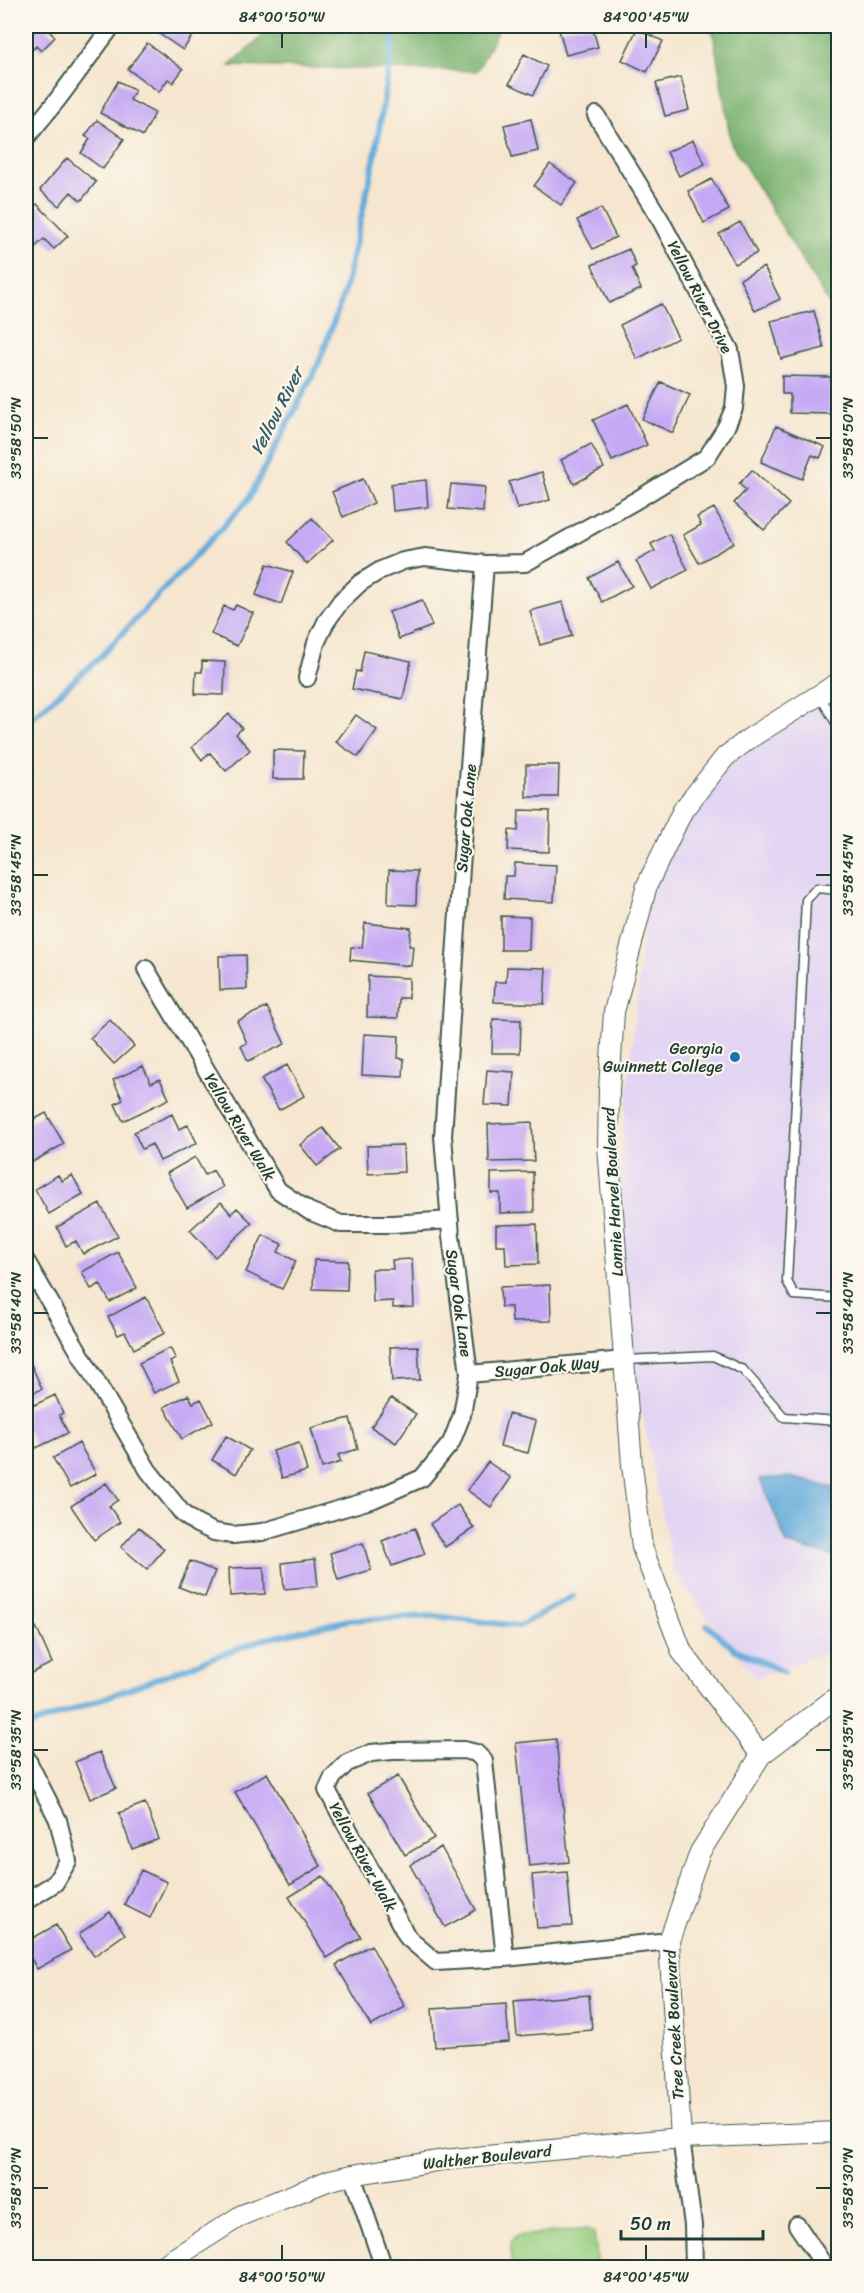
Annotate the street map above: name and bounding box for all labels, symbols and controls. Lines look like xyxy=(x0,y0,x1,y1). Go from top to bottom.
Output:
text: 84°00'50"W xyxy=(239,4,325,30)
text: 84°00'45"W xyxy=(603,4,689,30)
street label: Yellow River Drive xyxy=(659,235,741,359)
water label: Yellow River xyxy=(241,358,314,460)
text: 33°58'50"N xyxy=(3,396,29,479)
text: 33°58'50"N xyxy=(835,396,861,479)
street label: Sugar Oak Lane xyxy=(447,763,485,873)
text: 33°58'45"N xyxy=(3,833,29,916)
text: 33°58'45"N xyxy=(835,833,861,916)
place label: Georgia Gwinnett College xyxy=(603,1034,723,1081)
marker: Georgia Gwinnett College xyxy=(728,1050,742,1064)
street label: Yellow River Walk xyxy=(196,1067,284,1187)
street label: Lonnie Harvel Boulevard xyxy=(594,1105,632,1277)
street label: Sugar Oak Lane xyxy=(437,1247,481,1359)
text: 33°58'40"N xyxy=(3,1271,29,1354)
text: 33°58'40"N xyxy=(835,1271,861,1354)
street label: Sugar Oak Way xyxy=(493,1348,601,1386)
text: 33°58'35"N xyxy=(3,1709,29,1790)
text: 33°58'35"N xyxy=(835,1709,861,1790)
street label: Yellow River Walk xyxy=(321,1797,405,1918)
street label: Tree Creek Boulevard xyxy=(656,1948,692,2101)
street label: Walther Boulevard xyxy=(421,2136,554,2178)
text: 33°58'30"N xyxy=(3,2147,29,2229)
text: 33°58'30"N xyxy=(835,2147,861,2229)
scale bar xyxy=(621,2203,764,2241)
text: 50 m xyxy=(630,2208,671,2240)
text: 84°00'50"W xyxy=(239,2264,325,2290)
text: 84°00'45"W xyxy=(603,2264,689,2290)

